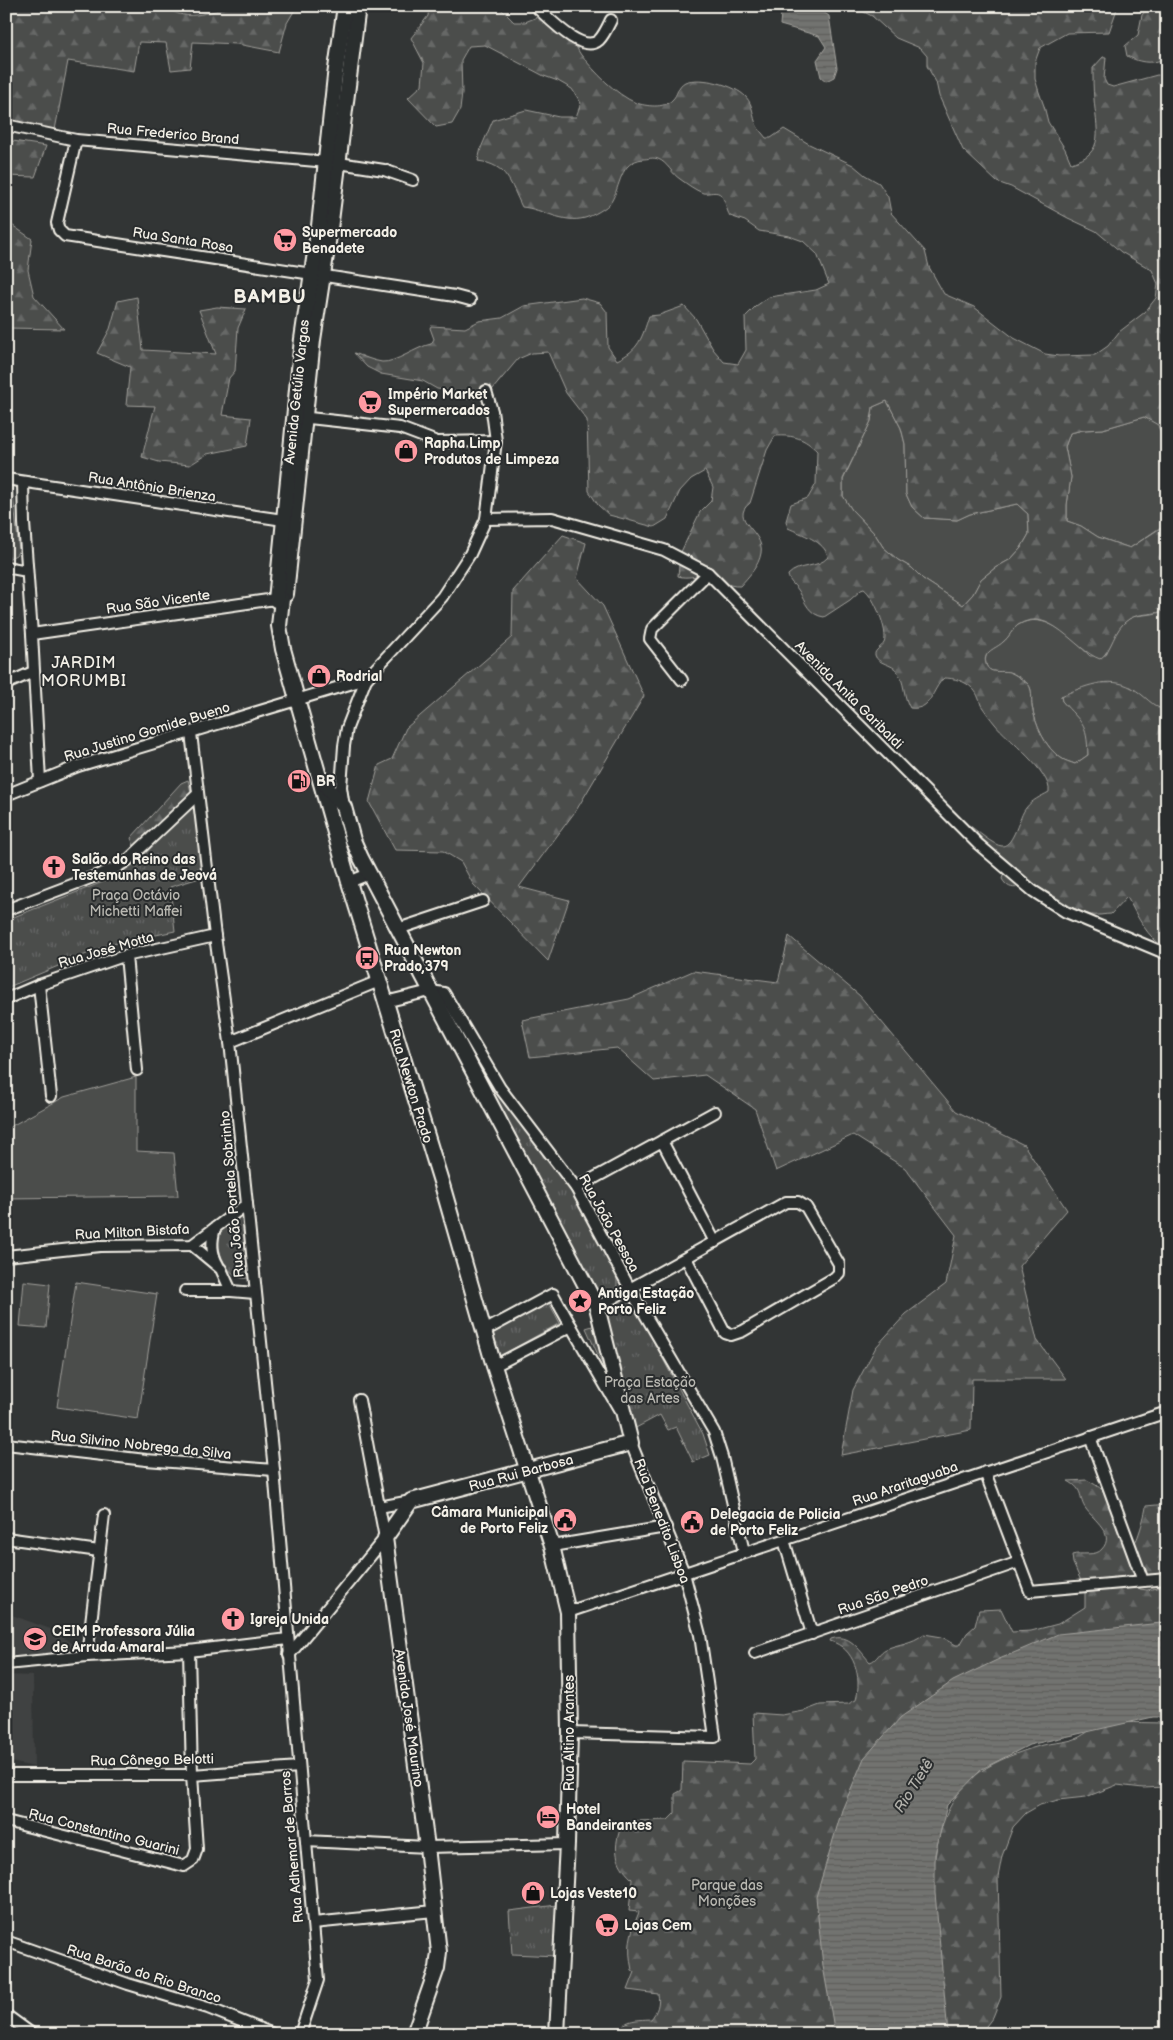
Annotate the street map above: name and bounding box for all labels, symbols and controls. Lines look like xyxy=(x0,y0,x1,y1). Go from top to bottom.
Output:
street label: Rua Frederico Brand xyxy=(106,120,240,148)
street label: Rua Santa Rosa xyxy=(131,224,235,256)
place label: Supermercado Benadete xyxy=(302,224,397,257)
supermarket icon: Supermercado Benadete xyxy=(272,227,298,253)
district label: BAMBU xyxy=(233,286,307,309)
street label: Avenida Getúlio Vargas xyxy=(281,319,313,465)
place label: Império Market Supermercados xyxy=(388,386,490,419)
supermarket icon: Império Market Supermercados xyxy=(357,389,383,415)
place label: Rapha Limp Produtos de Limpeza xyxy=(424,435,559,468)
shop icon: Rapha Limp Produtos de Limpeza xyxy=(393,438,419,464)
street label: Rua Antônio Brienza xyxy=(87,469,217,506)
street label: Rua São Vicente xyxy=(105,586,211,618)
street label: Avenida Anita Garibaldi xyxy=(791,637,907,753)
district label: JARDIM MORUMBI xyxy=(41,654,127,691)
shop icon: Rodrial xyxy=(306,663,332,689)
place label: Rodrial xyxy=(336,668,382,685)
street label: Rua Justino Gomide Bueno xyxy=(62,699,232,765)
fuel station icon: BR xyxy=(286,768,312,794)
place label: BR xyxy=(316,773,336,790)
place label: Salão do Reino das Testemunhas de Jeová xyxy=(72,851,217,884)
church icon: Salão do Reino das Testemunhas de Jeová xyxy=(41,854,67,880)
park label: Praça Octávio Michetti Maffei xyxy=(89,887,183,920)
street label: Rua José Motta xyxy=(56,928,156,972)
place label: Rua Newton Prado,379 xyxy=(384,942,461,975)
bus stop icon: Rua Newton Prado,379 xyxy=(354,945,380,971)
street label: Rua Newton Prado xyxy=(386,1027,437,1145)
street label: Rua João Portela Sobrinho xyxy=(216,1110,248,1278)
street label: Rua João Pessoa xyxy=(575,1171,643,1275)
street label: Rua Milton Bistafa xyxy=(74,1221,190,1243)
place label: Antiga Estação Porto Feliz xyxy=(597,1285,694,1318)
place icon: Antiga Estação Porto Feliz xyxy=(567,1288,593,1314)
park label: Praça Estação das Artes xyxy=(604,1374,696,1407)
street label: Rua Silvino Nobrega da Silva xyxy=(50,1427,232,1463)
street label: Rua Rui Barbosa xyxy=(467,1451,575,1495)
street label: Rua Benedito Lisboa xyxy=(630,1456,694,1586)
street label: Rua Araritaguaba xyxy=(850,1458,960,1510)
place label: Câmara Municipal de Porto Feliz xyxy=(431,1504,548,1537)
place label: Delegacia de Policia de Porto Feliz xyxy=(710,1506,840,1539)
public building icon: Câmara Municipal de Porto Feliz xyxy=(552,1507,578,1533)
public building icon: Delegacia de Policia de Porto Feliz xyxy=(679,1509,705,1535)
street label: Rua São Pedro xyxy=(835,1572,931,1618)
church icon: Igreja Unida xyxy=(220,1606,246,1632)
place label: Igreja Unida xyxy=(250,1611,329,1628)
place label: CEIM Professora Júlia de Arruda Amaral xyxy=(52,1623,195,1656)
school or university icon: CEIM Professora Júlia de Arruda Amaral xyxy=(22,1626,48,1652)
street label: Avenida José Maurino xyxy=(391,1648,427,1788)
street label: Rua Altino Arantes xyxy=(561,1675,578,1791)
street label: Rua Cônego Belotti xyxy=(90,1750,214,1770)
water label: Rio Tietê xyxy=(890,1756,938,1816)
street label: Rua Adhemar de Barros xyxy=(277,1770,307,1924)
place label: Hotel Bandeirantes xyxy=(566,1801,652,1834)
hotel icon: Hotel Bandeirantes xyxy=(535,1804,561,1830)
street label: Rua Constantino Guarini xyxy=(27,1805,181,1859)
park label: Parque das Monções xyxy=(691,1877,763,1910)
shop icon: Lojas Veste10 xyxy=(520,1880,546,1906)
place label: Lojas Veste10 xyxy=(550,1885,637,1902)
supermarket icon: Lojas Cem xyxy=(594,1912,620,1938)
place label: Lojas Cem xyxy=(624,1917,692,1934)
street label: Rua Barão do Rio Branco xyxy=(64,1941,224,2007)

